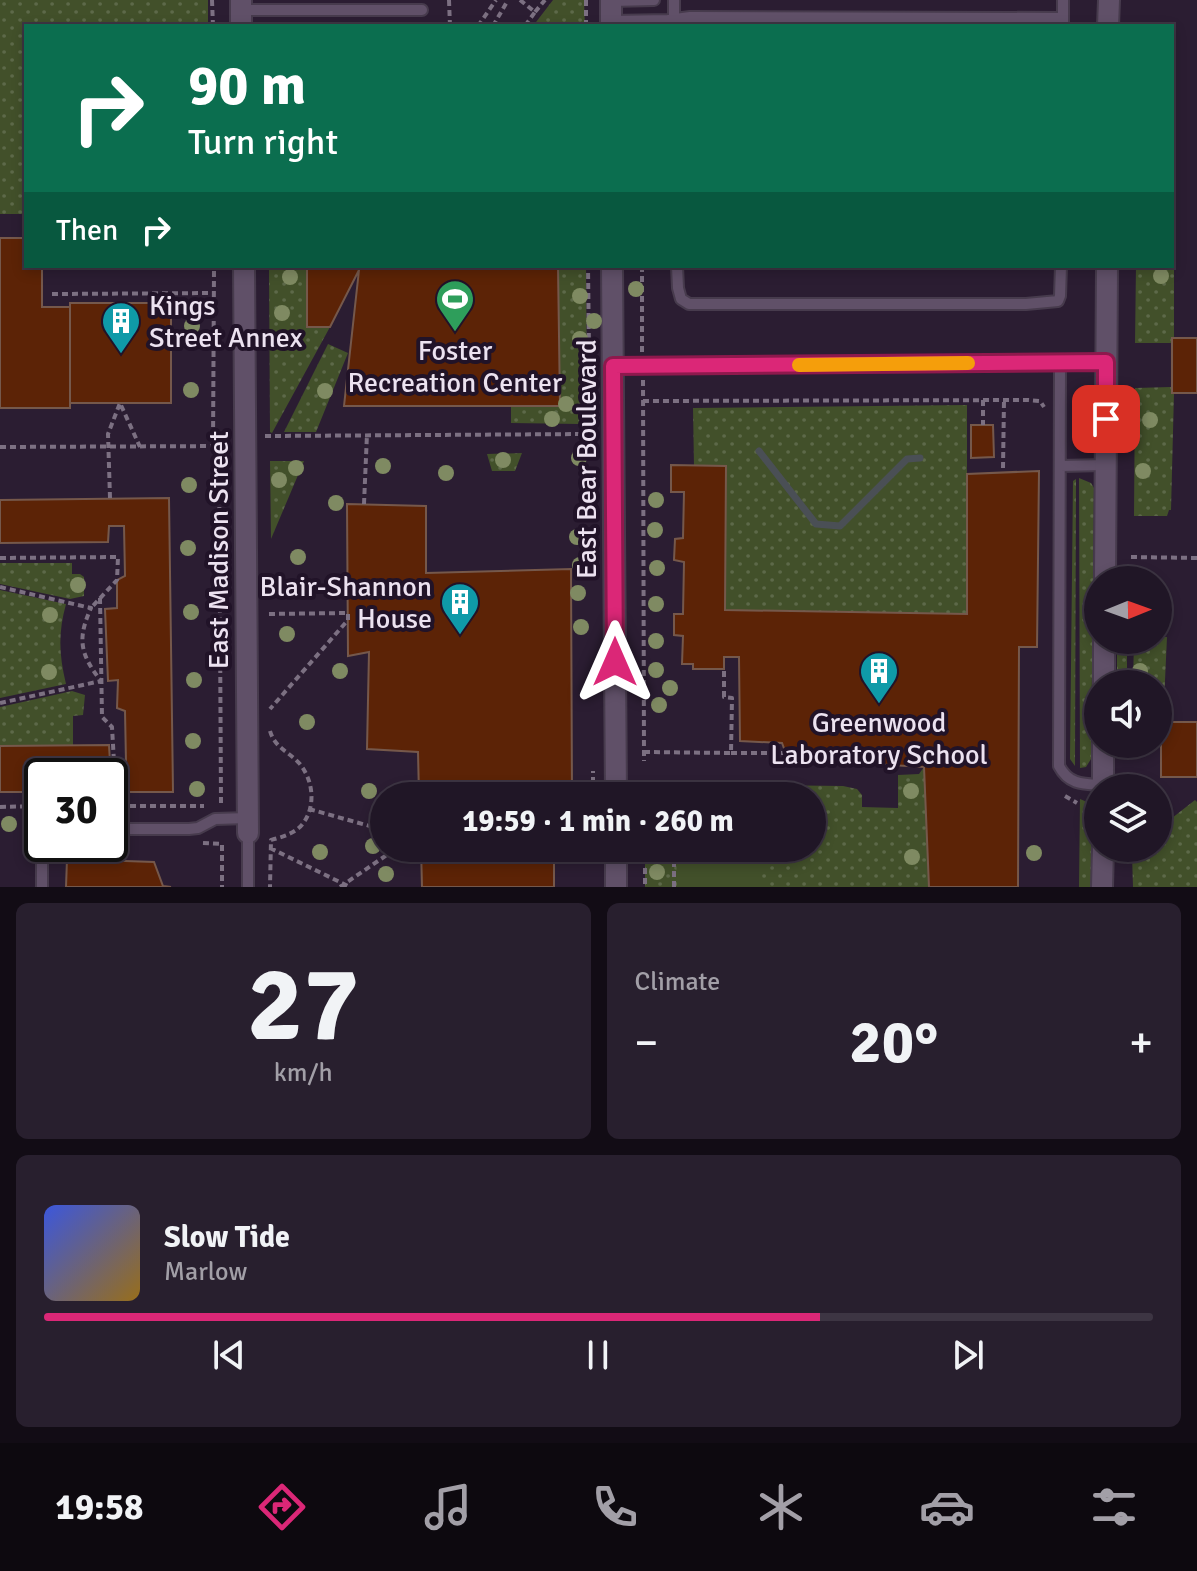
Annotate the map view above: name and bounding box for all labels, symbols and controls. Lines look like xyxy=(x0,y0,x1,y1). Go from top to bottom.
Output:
text: 90 m xyxy=(188,51,306,120)
icon: right xyxy=(56,56,160,160)
text: Turn right xyxy=(188,120,338,165)
icon: right xyxy=(134,208,178,252)
text: Then xyxy=(56,212,118,249)
sports icon: Foster Recreation Center xyxy=(434,278,476,333)
place label: Kings Street Annex xyxy=(149,289,303,355)
building icon: Kings Street Annex xyxy=(100,300,142,355)
place label: Foster Recreation Center xyxy=(348,334,563,400)
street label: East Bear Boulevard xyxy=(570,339,604,579)
pin xyxy=(1072,385,1140,453)
icon: arrive xyxy=(1084,397,1128,441)
street label: East Madison Street xyxy=(202,431,236,669)
north arrow xyxy=(1084,566,1172,654)
map controls xyxy=(1084,566,1172,862)
place label: Blair-Shannon House xyxy=(259,570,432,636)
building icon: Blair-Shannon House xyxy=(439,581,481,636)
position arrow xyxy=(573,620,657,704)
building icon: Greenwood Laboratory School xyxy=(858,650,900,705)
button: sound xyxy=(1084,670,1172,758)
place label: Greenwood Laboratory School xyxy=(770,706,988,772)
speed limit sign: 30 xyxy=(24,758,128,862)
button: layers xyxy=(1084,774,1172,862)
text: 19:59 · 1 min · 260 m xyxy=(462,803,734,840)
text: 27 xyxy=(247,941,359,1069)
text: Climate xyxy=(635,966,720,998)
text: 20° xyxy=(849,1006,938,1080)
text: − xyxy=(635,1016,658,1070)
text: + xyxy=(1129,1016,1153,1070)
text: km/h xyxy=(274,1057,333,1089)
text: Slow Tide xyxy=(164,1219,290,1256)
text: Marlow xyxy=(164,1256,247,1288)
icon: previous xyxy=(207,1333,251,1377)
icon: pause xyxy=(576,1333,620,1377)
icon: next xyxy=(946,1333,990,1377)
icon: directions xyxy=(254,1479,310,1535)
icon: music xyxy=(420,1479,476,1535)
icon: phone xyxy=(587,1479,643,1535)
icon: climate xyxy=(753,1479,809,1535)
icon: car xyxy=(919,1479,975,1535)
icon: filters xyxy=(1086,1479,1142,1535)
text: 19:58 xyxy=(55,1485,144,1530)

